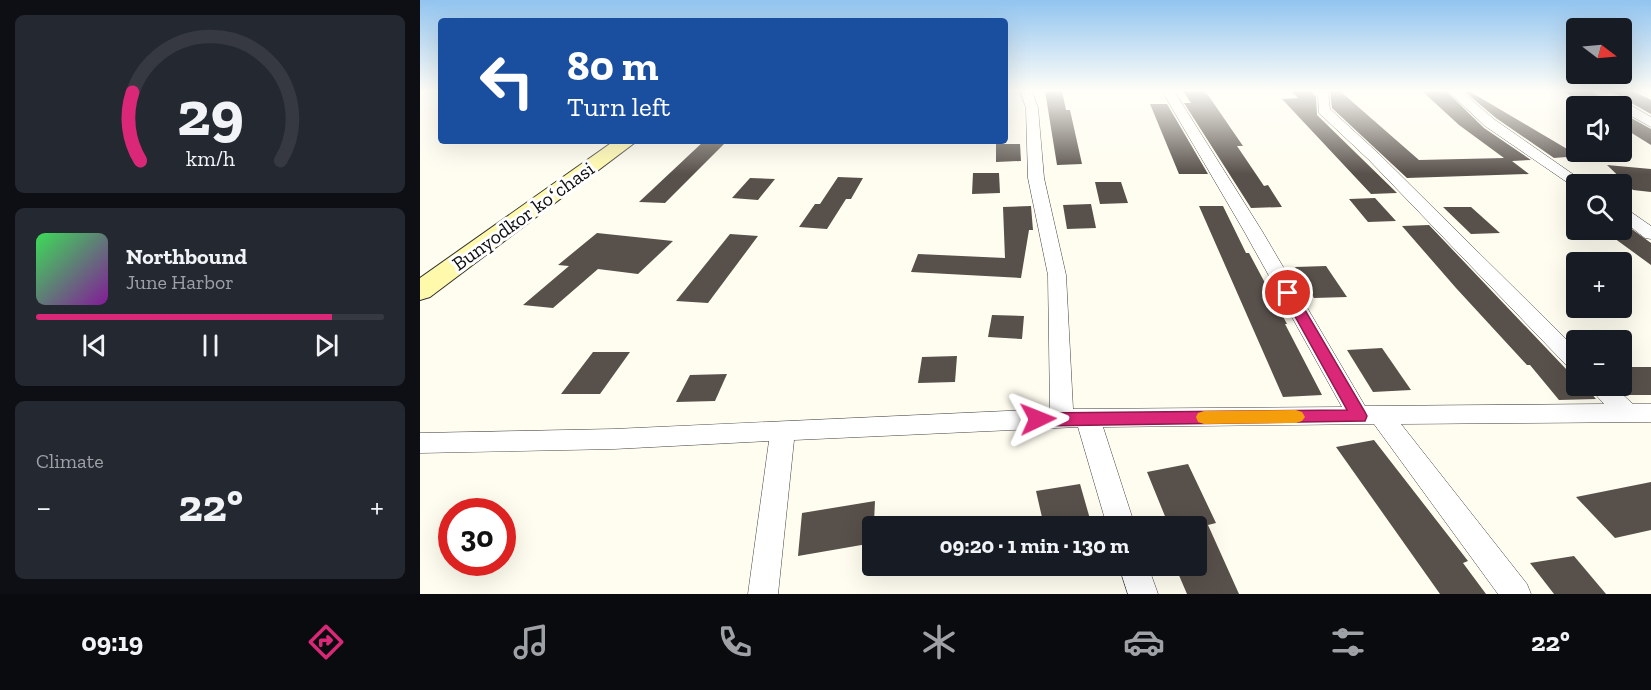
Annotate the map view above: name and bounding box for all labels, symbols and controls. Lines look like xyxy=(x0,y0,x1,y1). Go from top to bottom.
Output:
north arrow xyxy=(1566,18,1632,84)
map controls xyxy=(1566,18,1632,396)
text: 80 m xyxy=(567,40,658,91)
icon: left xyxy=(468,42,546,120)
text: 29 xyxy=(177,76,243,151)
text: Turn left xyxy=(567,91,670,123)
button: sound xyxy=(1566,96,1632,162)
text: km/h xyxy=(186,146,234,171)
street label: Bunyodkor koʻchasi xyxy=(447,156,599,276)
button: search xyxy=(1566,174,1632,240)
text: Northbound xyxy=(126,243,247,270)
button: + xyxy=(1566,252,1632,318)
pin xyxy=(1262,267,1313,318)
text: June Harbor xyxy=(126,270,234,294)
icon: arrive xyxy=(1271,276,1304,309)
icon: previous xyxy=(78,329,111,362)
icon: pause xyxy=(194,329,227,362)
icon: next xyxy=(310,329,343,362)
button: − xyxy=(1566,330,1632,396)
position arrow xyxy=(1006,387,1070,451)
text: Climate xyxy=(36,449,104,473)
text: 22° xyxy=(178,479,243,533)
text: − xyxy=(36,487,51,526)
text: + xyxy=(370,487,384,526)
speed limit sign: 30 xyxy=(438,498,516,576)
text: 09:20 · 1 min · 130 m xyxy=(940,532,1129,559)
icon: directions xyxy=(305,621,347,663)
icon: music xyxy=(510,621,552,663)
icon: phone xyxy=(714,621,756,663)
icon: climate xyxy=(918,621,960,663)
icon: car xyxy=(1123,621,1165,663)
icon: filters xyxy=(1327,621,1369,663)
text: 09:19 xyxy=(81,626,143,658)
text: 22° xyxy=(1531,626,1570,658)

